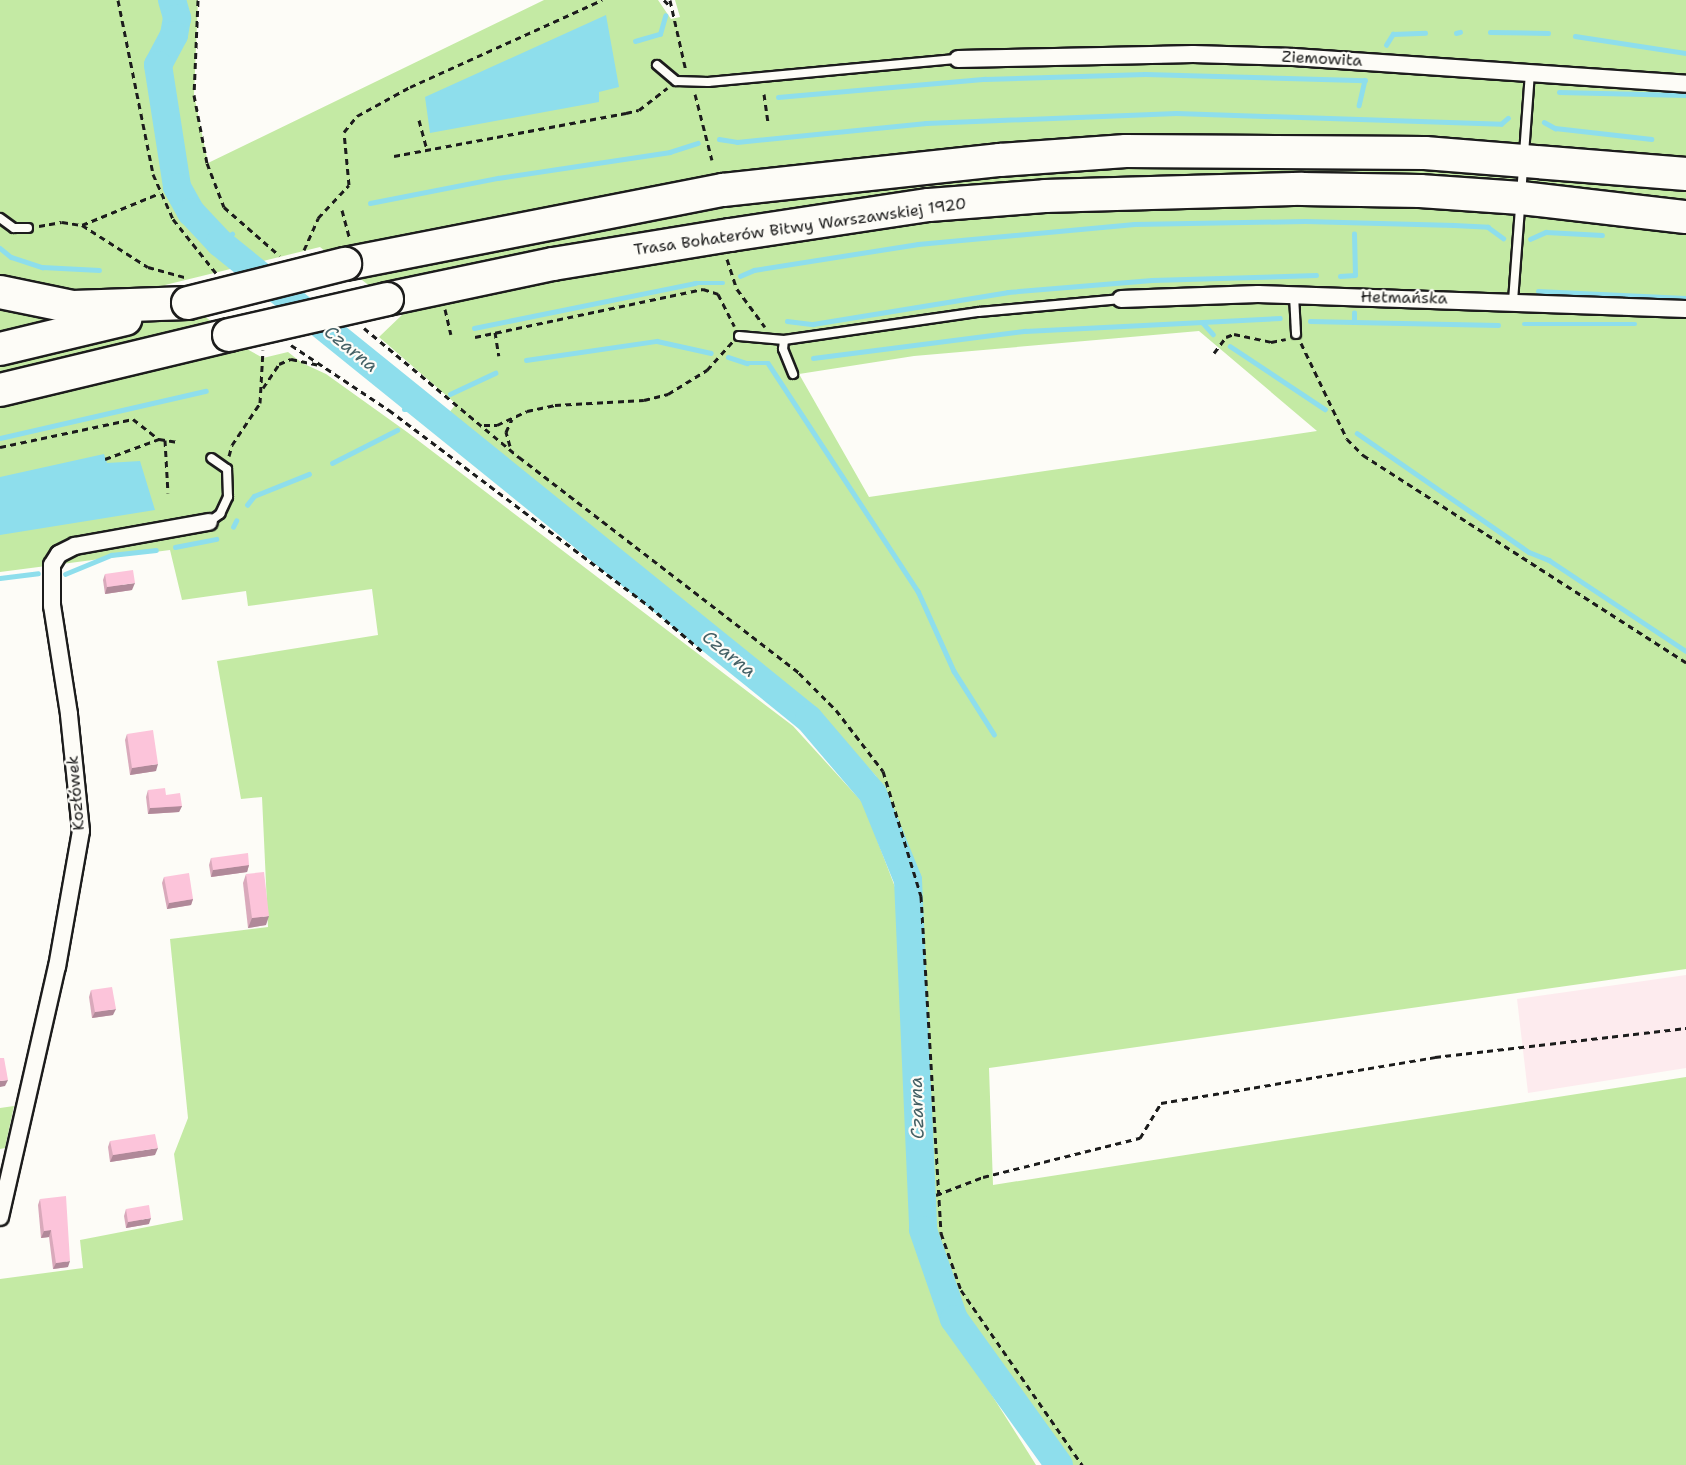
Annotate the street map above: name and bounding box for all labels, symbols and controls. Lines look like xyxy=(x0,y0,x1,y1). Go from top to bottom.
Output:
street label: Ziemowita xyxy=(1281,47,1363,71)
street label: Trasa Bohaterów Bitwy Warszawskiej 1920 xyxy=(632,194,968,260)
street label: Hetmańska xyxy=(1360,288,1448,308)
water label: Czarna xyxy=(320,321,382,377)
water label: Czarna xyxy=(698,626,760,682)
street label: Kozłówek xyxy=(63,755,89,831)
water label: Czarna xyxy=(905,1076,929,1140)

